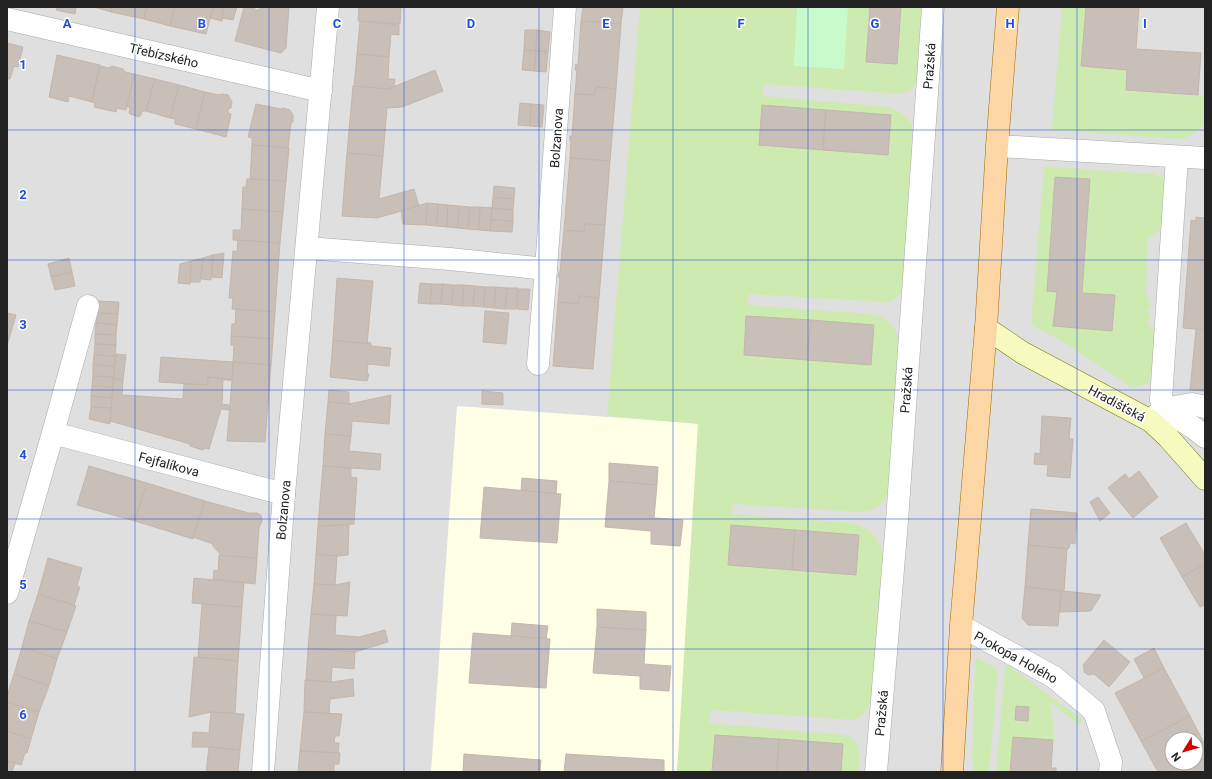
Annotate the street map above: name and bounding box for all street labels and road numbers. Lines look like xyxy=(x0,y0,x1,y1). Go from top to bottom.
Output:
street label: Třebízského xyxy=(128,40,200,71)
street label: Pražská xyxy=(920,42,939,90)
street label: Bolzanova xyxy=(547,108,566,168)
street label: Pražská xyxy=(897,366,916,414)
street label: Hradišťská xyxy=(1086,382,1148,425)
street label: Fejfalíkova xyxy=(137,449,201,480)
street label: Bolzanova xyxy=(273,480,294,541)
street label: Prokopa Holého xyxy=(972,628,1060,686)
street label: Pražská xyxy=(872,689,891,737)

